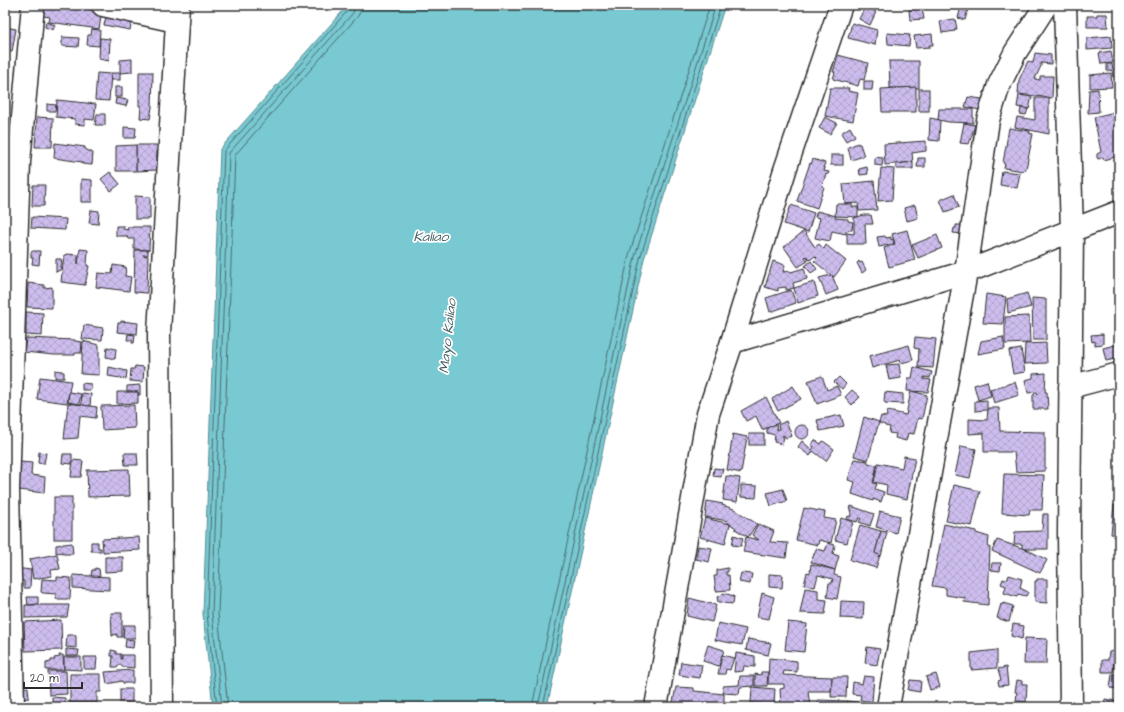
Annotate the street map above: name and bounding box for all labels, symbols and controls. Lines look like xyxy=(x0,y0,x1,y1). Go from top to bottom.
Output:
water label: Kaliao xyxy=(414,227,450,247)
water label: Mayo Kaliao xyxy=(434,297,462,374)
scale bar xyxy=(24,664,82,690)
text: 20 m xyxy=(30,670,59,687)

